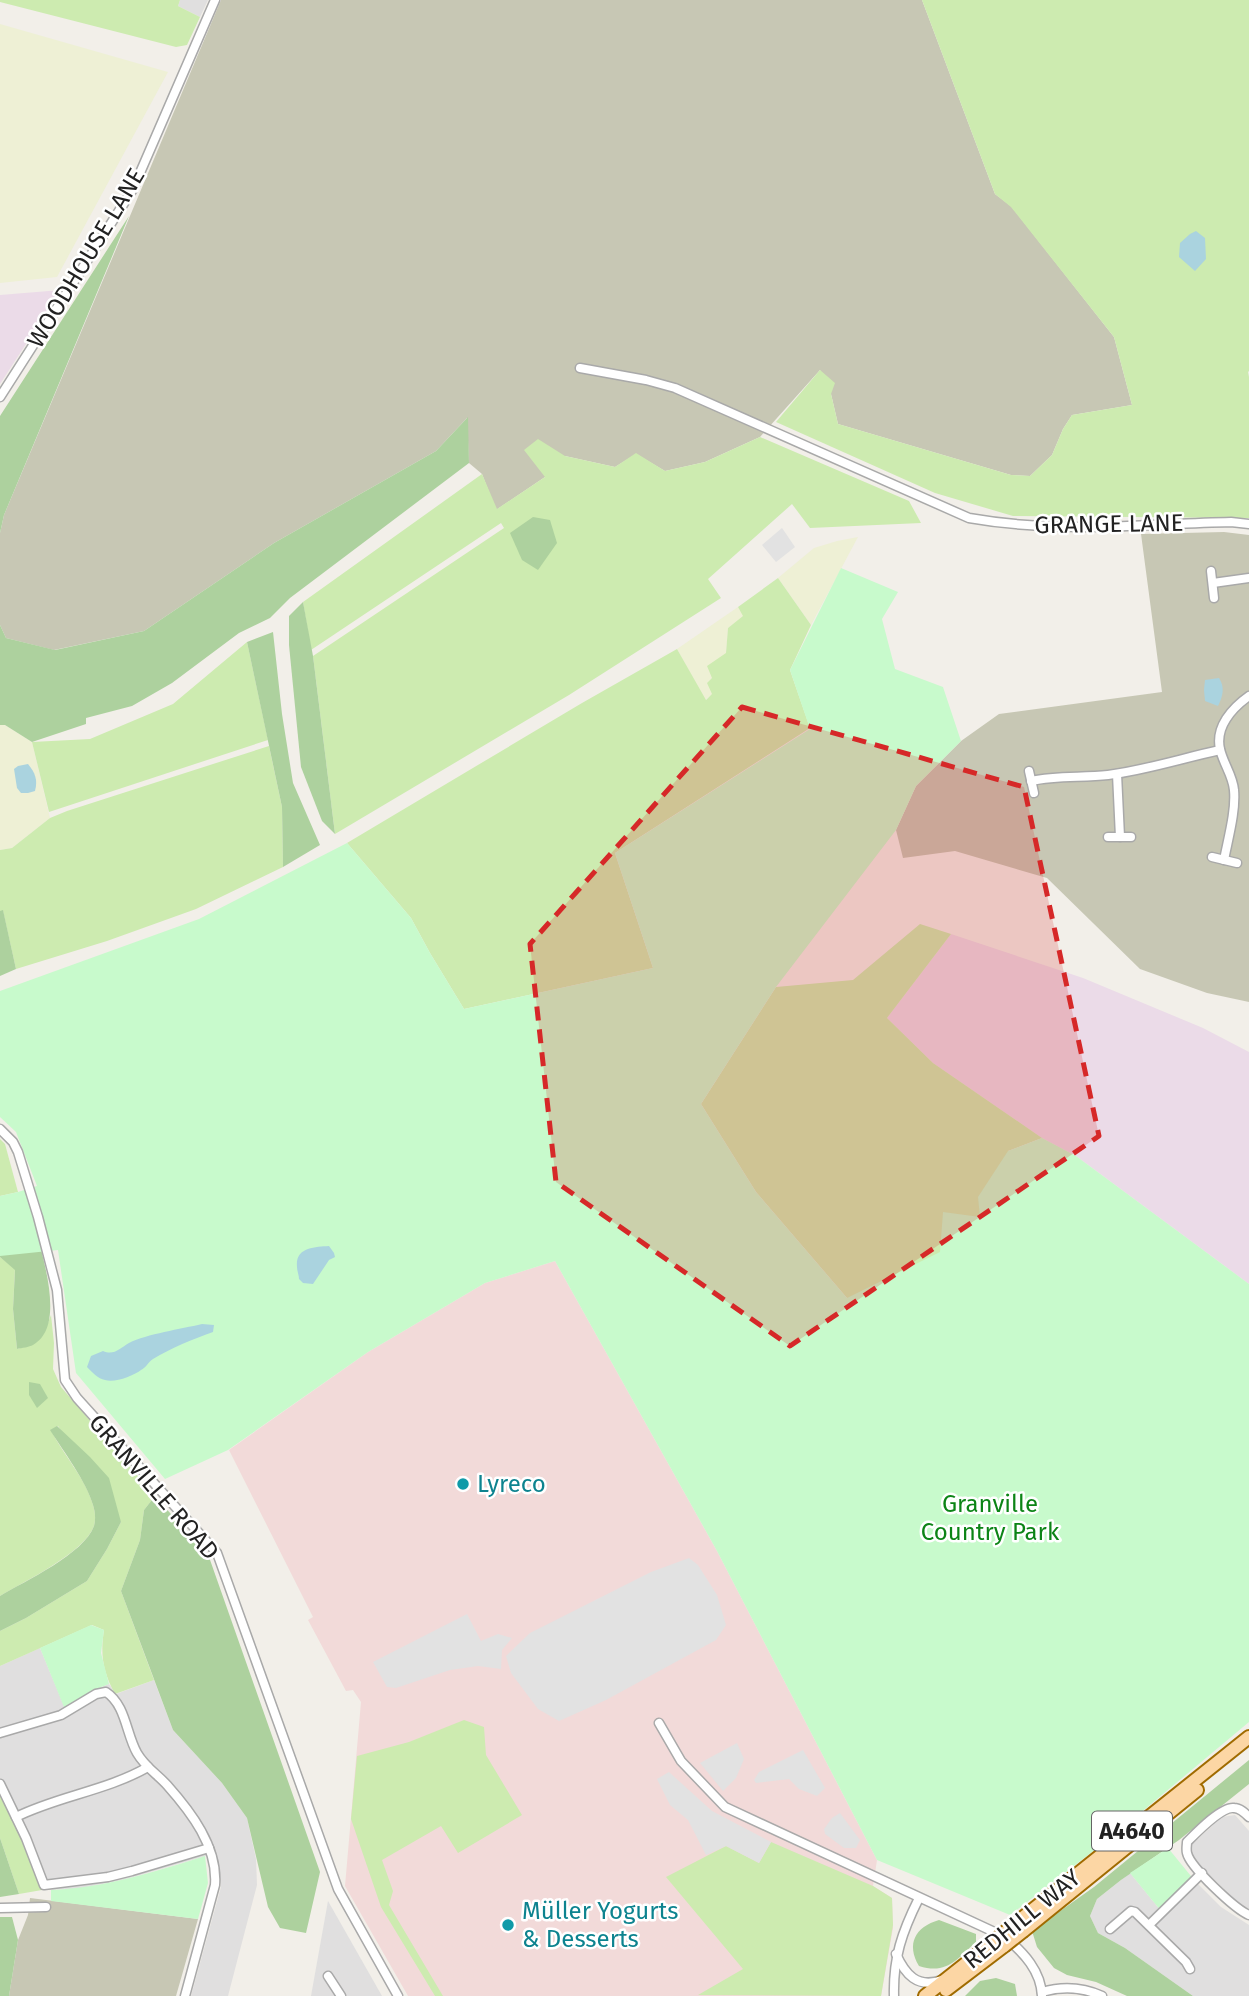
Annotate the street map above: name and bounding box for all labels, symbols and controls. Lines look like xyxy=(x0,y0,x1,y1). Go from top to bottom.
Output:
street label: WOODHOUSE LANE xyxy=(21,163,151,353)
street label: GRANGE LANE xyxy=(1034,509,1184,539)
street label: GRANVILLE ROAD xyxy=(83,1409,225,1565)
place label: Lyreco xyxy=(477,1470,546,1498)
marker: Lyreco xyxy=(455,1476,471,1492)
park label: Granville Country Park xyxy=(921,1490,1060,1546)
road number: A4640 xyxy=(1092,1812,1172,1850)
street label: REDHILL WAY xyxy=(958,1863,1087,1975)
place label: Müller Yogurts & Desserts xyxy=(522,1897,678,1953)
marker: Müller Yogurts & Desserts xyxy=(500,1917,516,1933)

